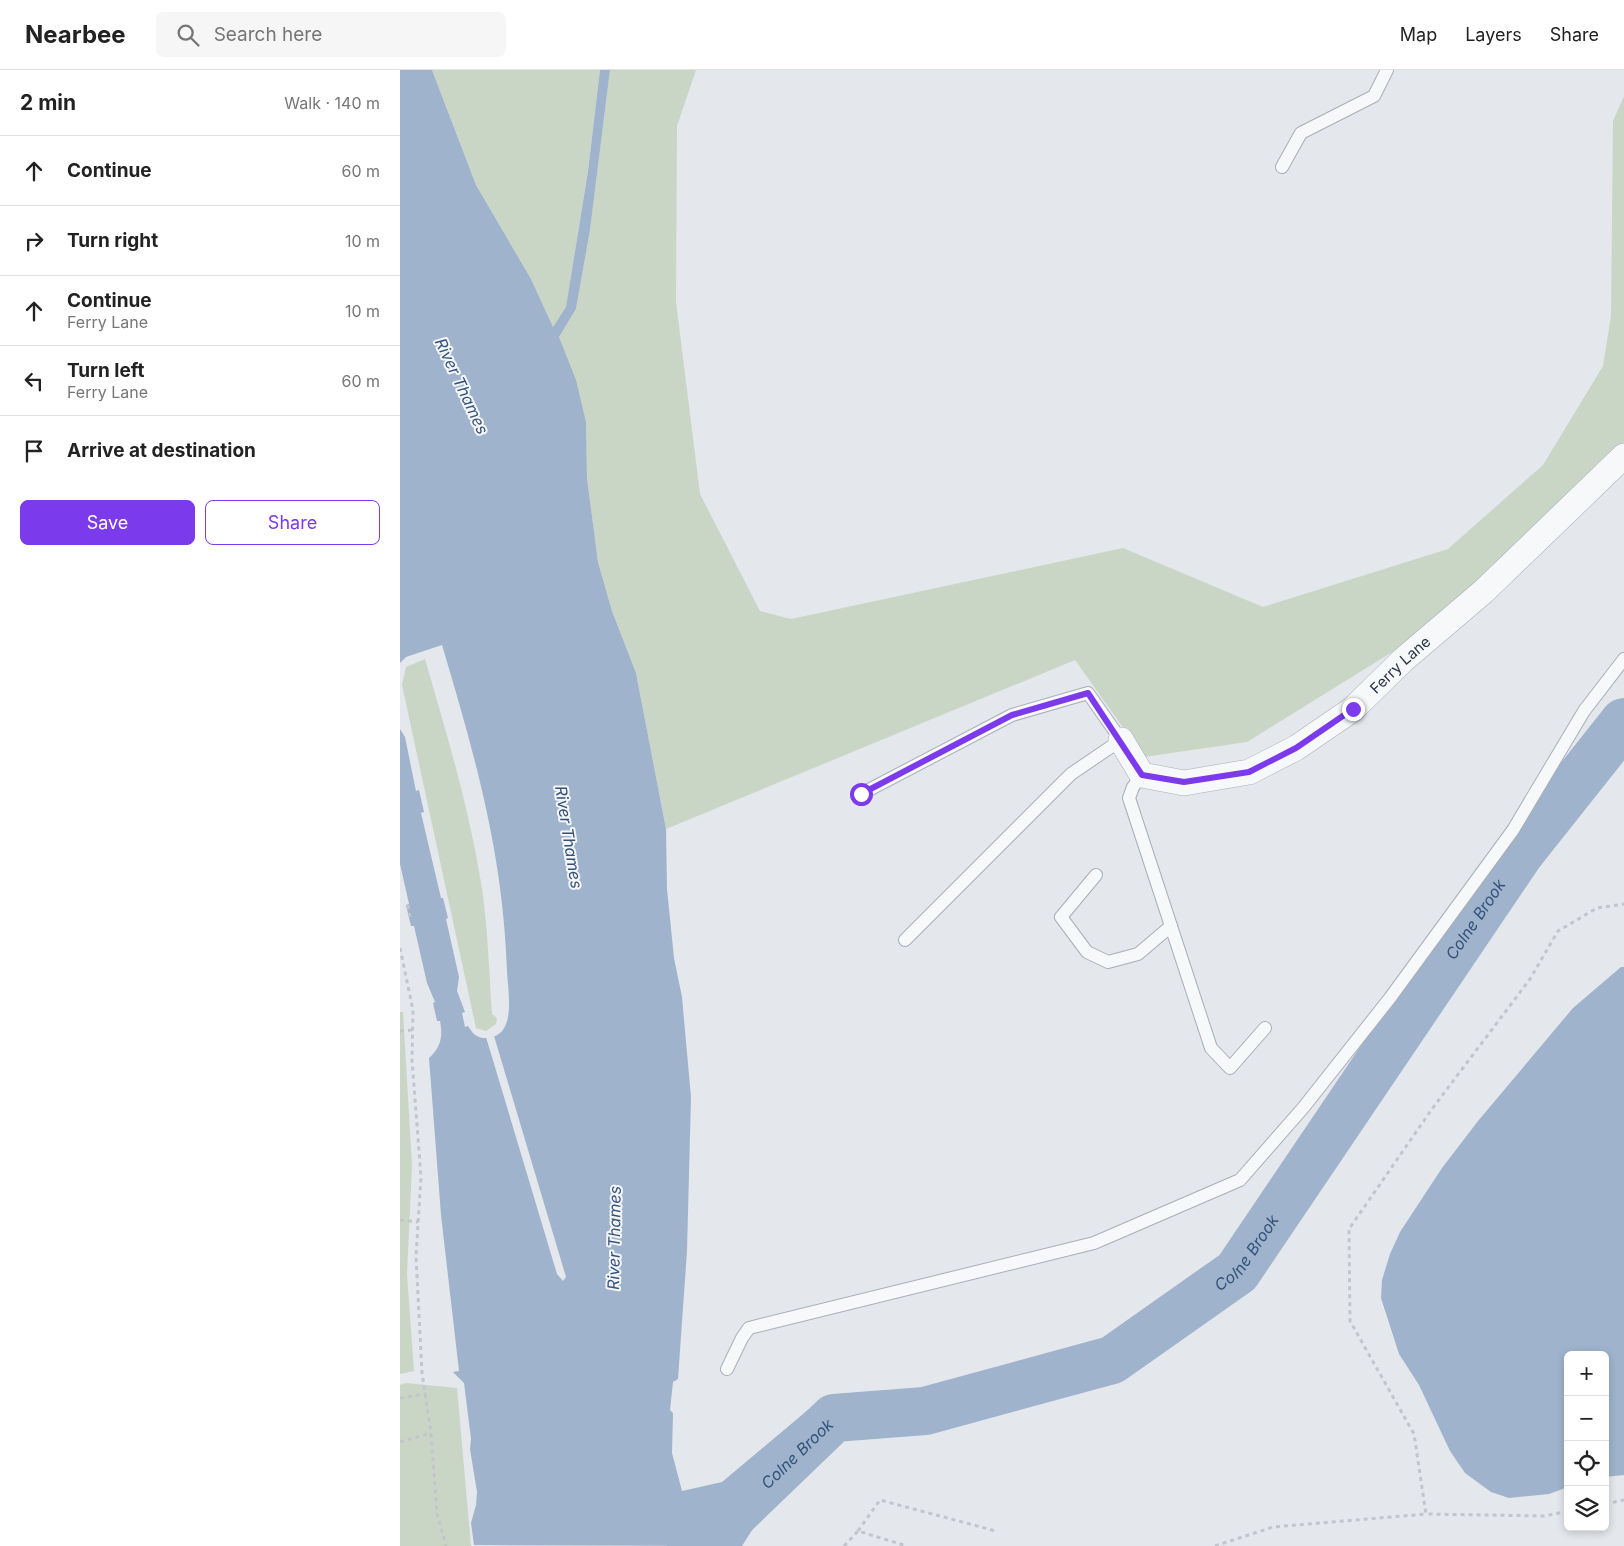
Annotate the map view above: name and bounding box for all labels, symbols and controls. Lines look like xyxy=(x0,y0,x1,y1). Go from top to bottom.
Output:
search box xyxy=(156,12,506,57)
text: Nearbee xyxy=(25,20,126,49)
icon: search xyxy=(174,21,202,49)
text: Search here xyxy=(214,23,322,46)
text: Map xyxy=(1400,24,1437,45)
text: Layers xyxy=(1465,24,1522,45)
text: Share xyxy=(1550,24,1599,45)
text: 2 min xyxy=(20,90,76,115)
text: Walk · 140 m xyxy=(284,93,380,113)
icon: ahead xyxy=(20,157,48,185)
text: Continue xyxy=(67,159,152,182)
text: 60 m xyxy=(341,161,380,181)
icon: right xyxy=(20,227,48,255)
text: Turn right xyxy=(67,229,158,252)
text: 10 m xyxy=(345,231,380,251)
text: Continue xyxy=(67,289,152,312)
icon: ahead xyxy=(20,297,48,325)
text: 10 m xyxy=(345,301,380,321)
text: Ferry Lane xyxy=(67,312,148,332)
water label: River Thames xyxy=(431,335,493,437)
text: Turn left xyxy=(67,359,145,382)
icon: left xyxy=(20,367,48,395)
text: 60 m xyxy=(341,371,380,391)
text: Ferry Lane xyxy=(67,382,148,402)
icon: arrive xyxy=(20,437,48,465)
text: Arrive at destination xyxy=(67,439,256,462)
button: Save xyxy=(20,500,195,545)
button: Share xyxy=(205,500,380,545)
street label: Ferry Lane xyxy=(1365,632,1434,697)
route end xyxy=(1342,698,1365,721)
route start xyxy=(850,783,873,806)
water label: River Thames xyxy=(551,784,587,890)
water label: Colne Brook xyxy=(1441,875,1510,963)
water label: River Thames xyxy=(603,1186,625,1290)
water label: Colne Brook xyxy=(1210,1211,1283,1295)
map controls xyxy=(1564,1351,1609,1531)
button: + xyxy=(1564,1351,1609,1396)
button: − xyxy=(1564,1396,1609,1441)
water label: Colne Brook xyxy=(757,1414,837,1493)
button: locate xyxy=(1564,1441,1609,1486)
button: layers xyxy=(1564,1486,1609,1531)

